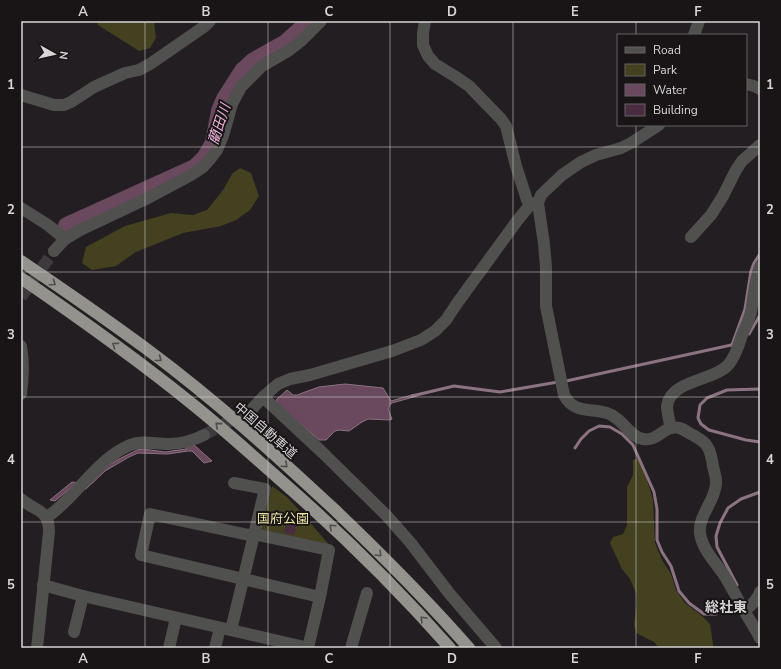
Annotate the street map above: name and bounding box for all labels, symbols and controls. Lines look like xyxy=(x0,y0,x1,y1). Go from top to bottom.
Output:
text: A xyxy=(78,3,88,21)
text: B xyxy=(202,3,211,21)
text: C xyxy=(325,3,334,21)
text: D xyxy=(447,3,457,21)
text: E xyxy=(571,3,579,21)
text: F xyxy=(694,3,702,21)
north arrow xyxy=(34,34,74,74)
legend xyxy=(617,34,747,126)
text: Road xyxy=(653,42,681,58)
text: N xyxy=(55,50,71,60)
text: Park xyxy=(653,62,678,78)
text: 1 xyxy=(7,76,15,94)
text: 1 xyxy=(766,76,774,94)
text: Water xyxy=(653,82,687,98)
water label: 藺田川 xyxy=(204,99,236,147)
text: Building xyxy=(653,102,698,118)
text: 2 xyxy=(7,201,15,219)
text: 2 xyxy=(766,201,774,219)
one-way arrow xyxy=(49,278,56,285)
text: 3 xyxy=(7,326,15,344)
text: 3 xyxy=(766,326,774,344)
one-way arrow xyxy=(113,343,120,350)
one-way arrow xyxy=(154,354,161,361)
street label: 中国自動車道 xyxy=(230,398,301,463)
one-way arrow xyxy=(215,423,222,430)
text: 4 xyxy=(7,451,15,469)
text: 4 xyxy=(766,451,774,469)
one-way arrow xyxy=(280,460,288,467)
park label: 国府公園 xyxy=(257,510,309,528)
one-way arrow xyxy=(329,524,337,532)
one-way arrow xyxy=(375,549,382,556)
text: 5 xyxy=(7,576,15,594)
text: 5 xyxy=(766,576,774,594)
district label: 総社東 xyxy=(705,598,747,617)
one-way arrow xyxy=(420,616,428,624)
text: A xyxy=(78,650,88,668)
text: B xyxy=(202,650,211,668)
text: C xyxy=(325,650,334,668)
text: D xyxy=(447,650,457,668)
text: E xyxy=(571,650,579,668)
text: F xyxy=(694,650,702,668)

